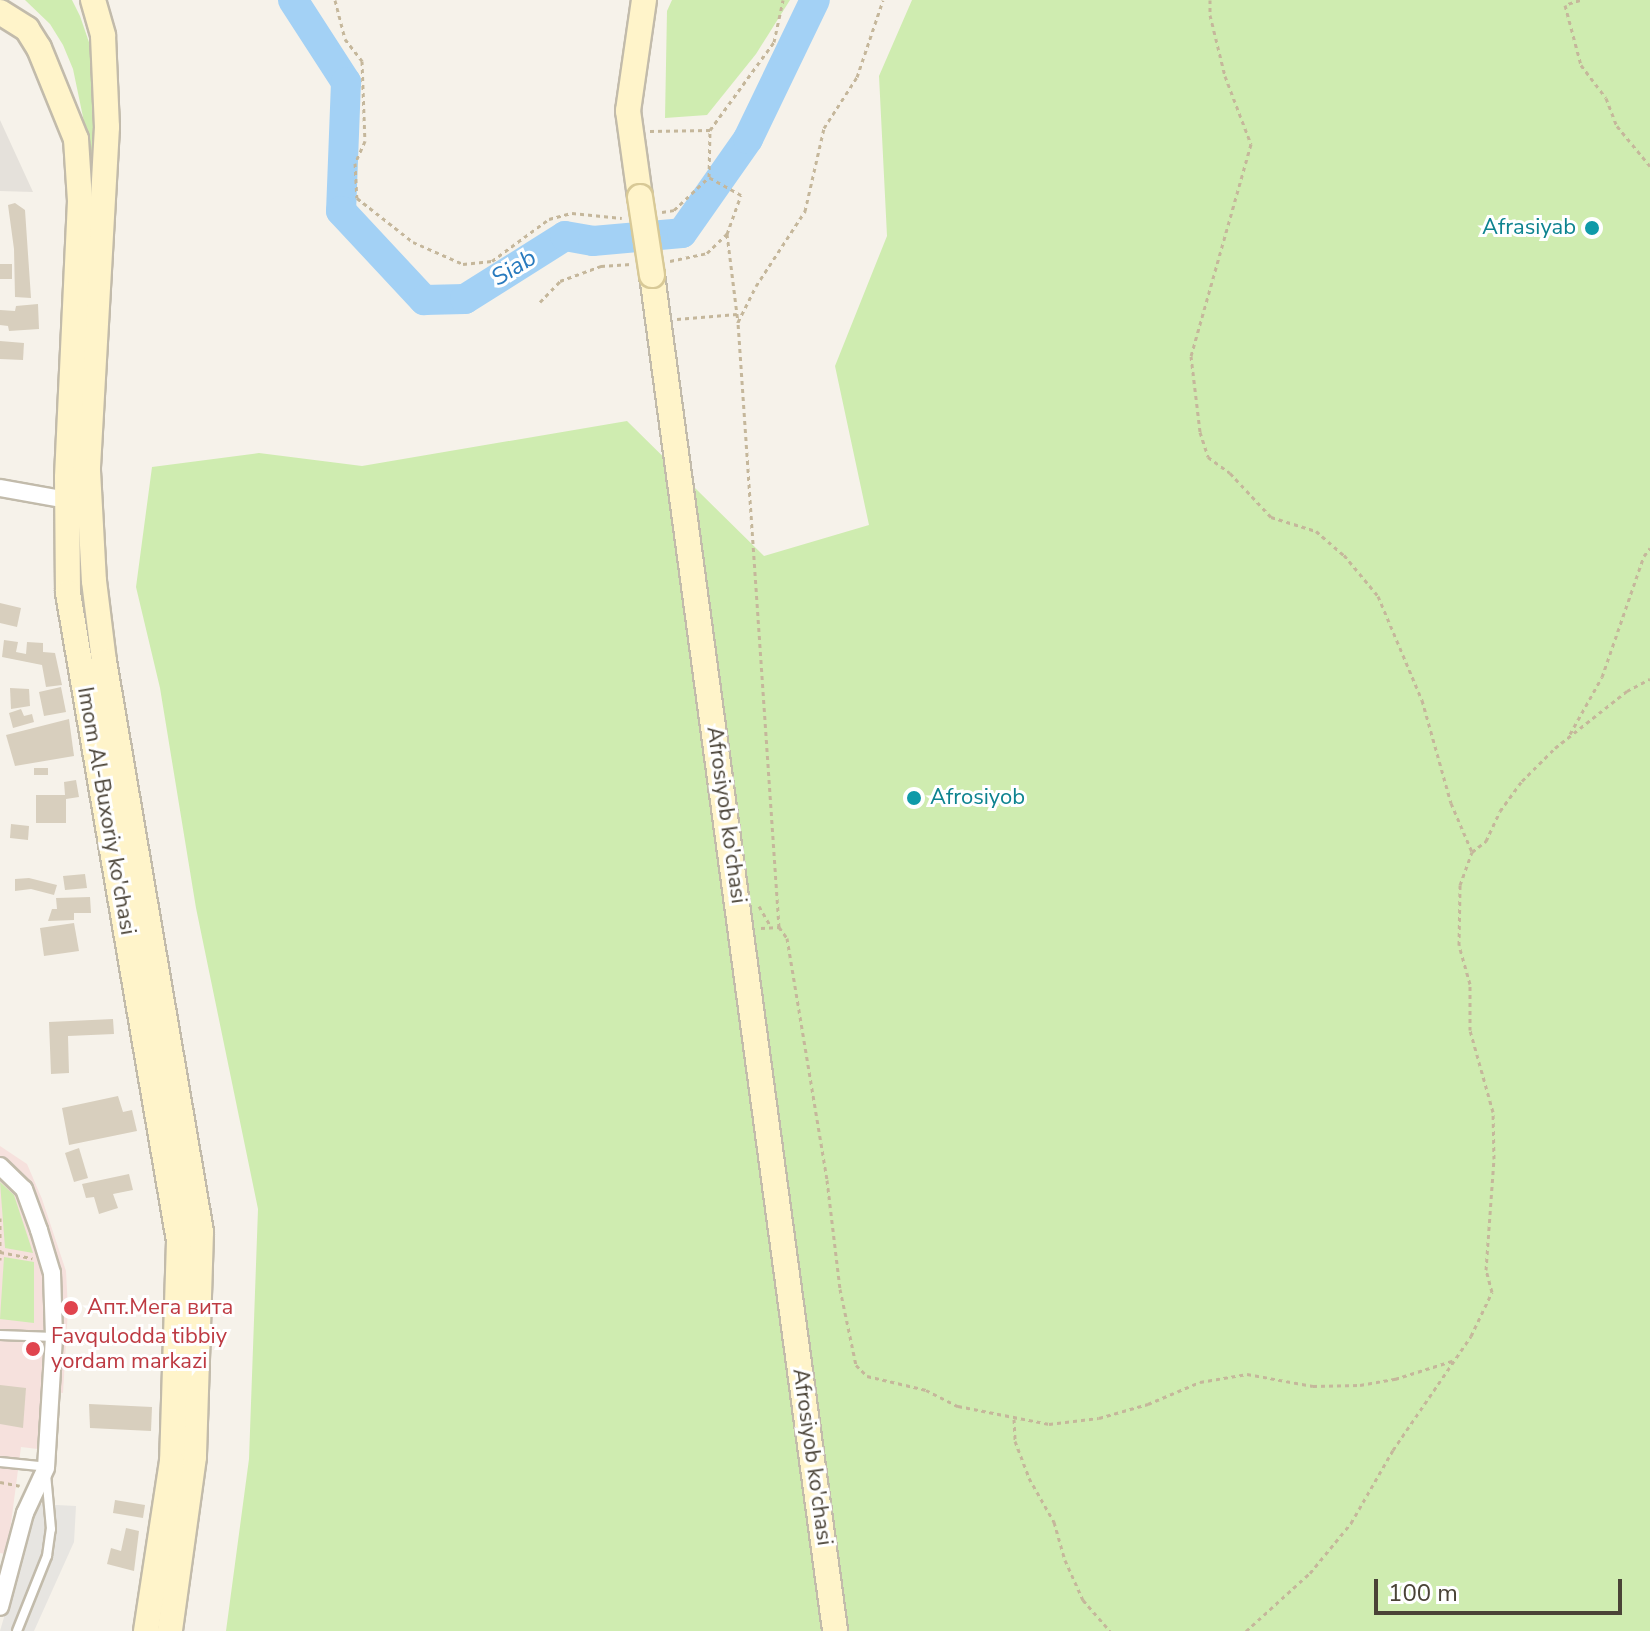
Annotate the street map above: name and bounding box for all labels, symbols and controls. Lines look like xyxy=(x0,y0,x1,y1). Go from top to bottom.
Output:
place label: Afrasiyab xyxy=(1482,215,1576,241)
marker: Afrasiyab xyxy=(1583,219,1601,237)
water label: Siab xyxy=(486,243,542,293)
street label: Imom Al-Buxoriy ko'chasi xyxy=(71,685,141,937)
street label: Afrosiyob ko'chasi xyxy=(701,725,751,905)
place label: Afrosiyob xyxy=(930,785,1025,811)
marker: Afrosiyob xyxy=(905,789,923,807)
place label: Апт.Мега вита xyxy=(87,1295,233,1321)
marker: Апт.Мега вита xyxy=(62,1299,80,1317)
place label: Favqulodda tibbiy yordam markazi xyxy=(51,1323,227,1374)
marker: Favqulodda tibbiy yordam markazi xyxy=(22,1338,44,1360)
street label: Afrosiyob ko'chasi xyxy=(787,1367,837,1547)
scale bar xyxy=(1378,1563,1626,1613)
text: 100 m xyxy=(1388,1577,1458,1609)

